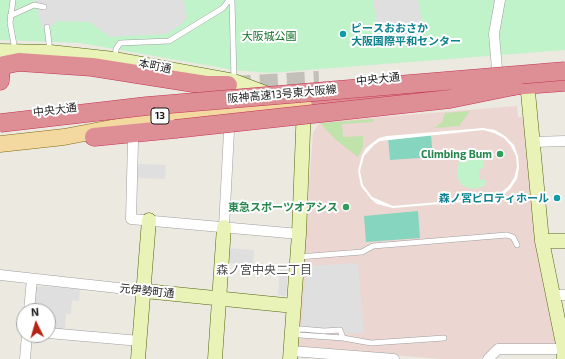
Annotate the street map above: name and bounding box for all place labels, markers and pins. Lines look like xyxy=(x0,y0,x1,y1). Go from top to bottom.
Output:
place label: ピースおおさか 大阪国際平和センター xyxy=(351,21,461,47)
marker: ピースおおさか 大阪国際平和センター xyxy=(338,29,348,39)
place label: Climbing Bum xyxy=(421,147,492,161)
marker: Climbing Bum xyxy=(495,149,505,159)
place label: 森ノ宮ピロティホール xyxy=(439,191,549,205)
marker: 森ノ宮ピロティホール xyxy=(552,193,562,203)
place label: 東急スポーツオアシス xyxy=(228,200,338,214)
marker: 東急スポーツオアシス xyxy=(341,202,351,212)

